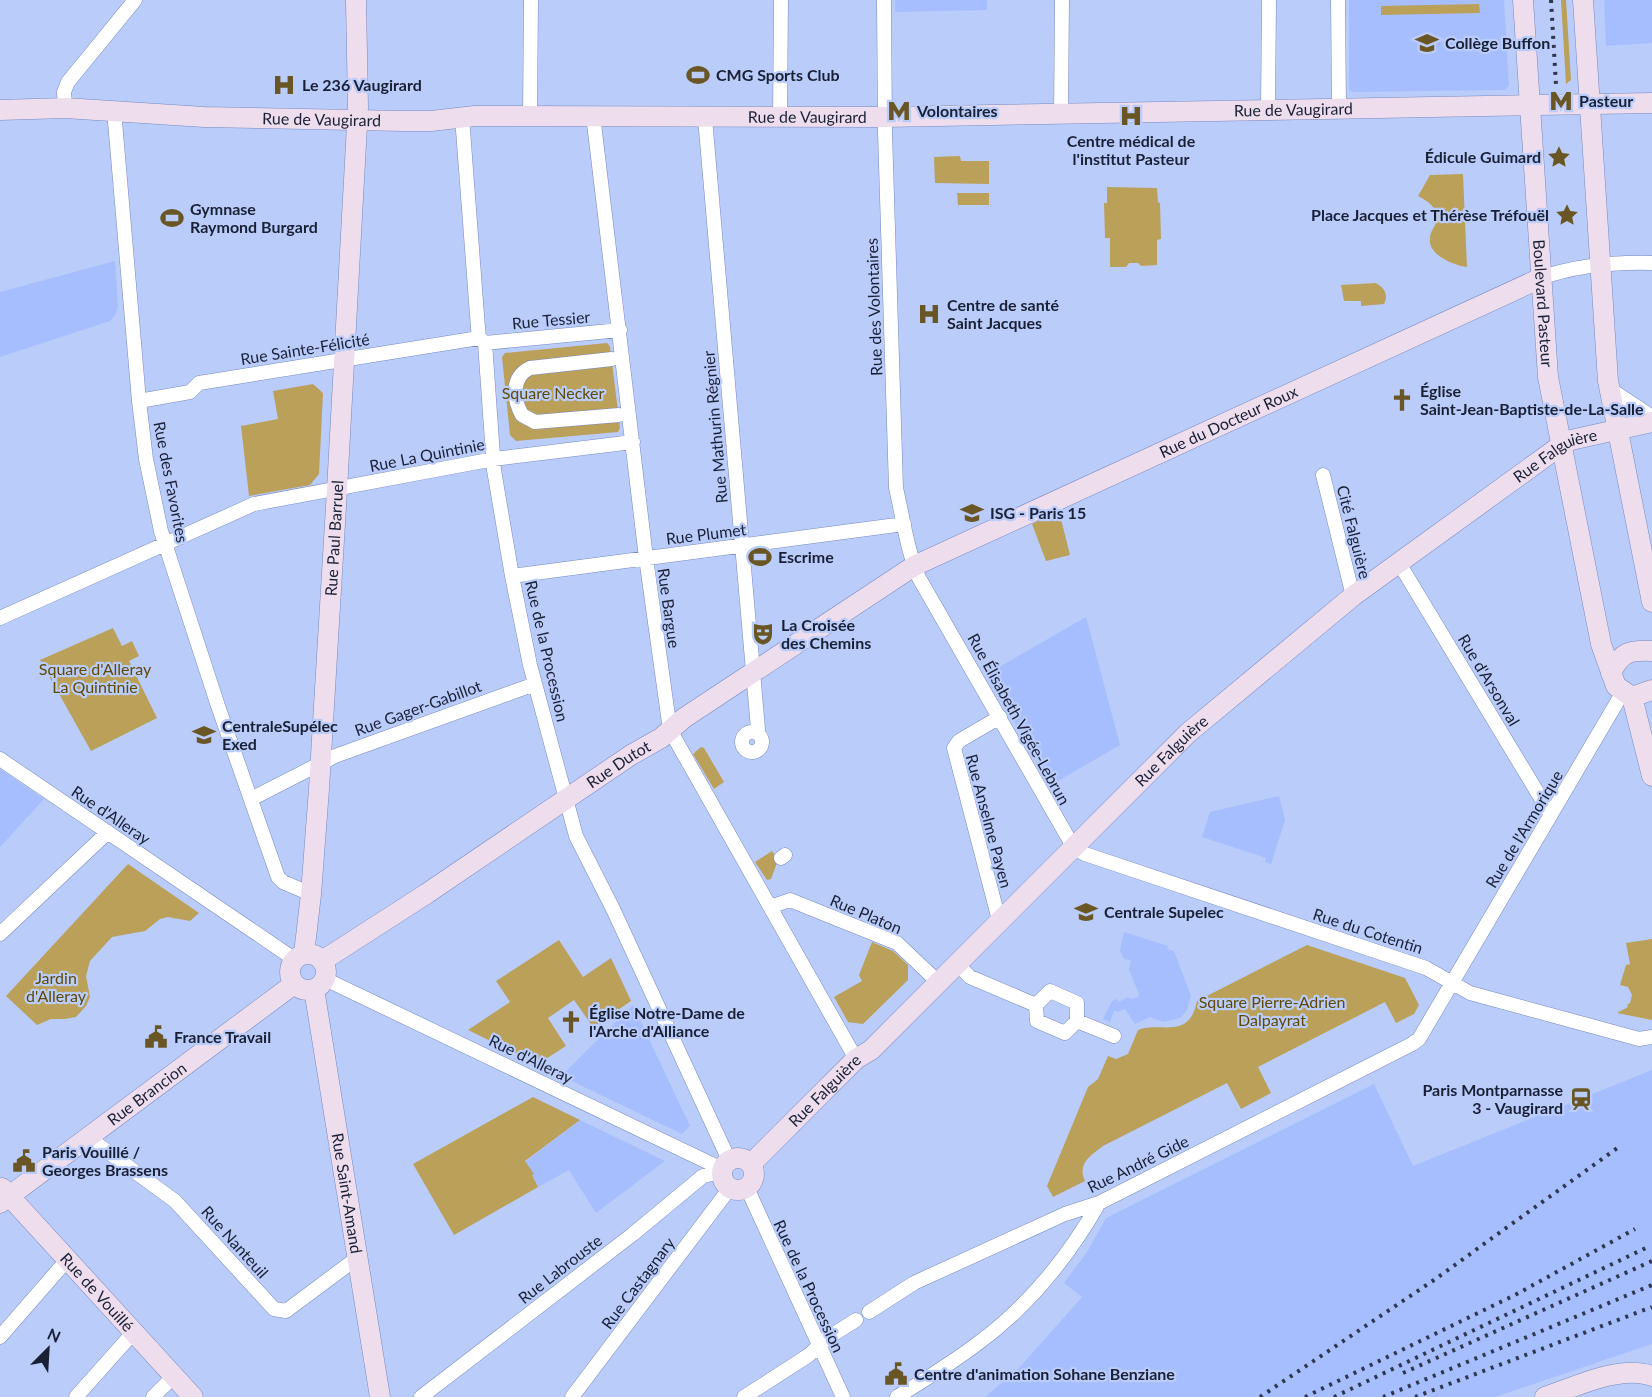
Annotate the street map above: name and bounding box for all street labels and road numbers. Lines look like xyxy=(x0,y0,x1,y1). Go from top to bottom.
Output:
street label: Rue de Vaugirard xyxy=(1234,98,1353,120)
street label: Rue de Vaugirard xyxy=(748,107,867,126)
street label: Rue de Vaugirard xyxy=(262,108,381,130)
street label: Rue des Volontaires xyxy=(862,238,885,376)
street label: Boulevard Pasteur xyxy=(1530,239,1557,368)
street label: Rue Tessier xyxy=(511,307,591,332)
street label: Rue Sainte-Félicité xyxy=(239,329,371,368)
street label: Rue Mathurin Régnier xyxy=(698,350,731,504)
street label: Rue du Docteur Roux xyxy=(1156,381,1300,461)
street label: Rue des Favorites xyxy=(150,420,193,544)
street label: Rue Falguière xyxy=(1509,425,1599,486)
street label: Rue La Quintinie xyxy=(368,434,486,475)
street label: Rue Paul Barruel xyxy=(321,480,347,597)
street label: Cité Falguière xyxy=(1334,483,1375,581)
street label: Rue Plumet xyxy=(665,519,747,548)
street label: Rue Bargue xyxy=(654,567,685,649)
street label: Rue de la Procession xyxy=(522,579,573,723)
street label: Rue Élisabeth Vigée-Lebrun xyxy=(964,630,1074,808)
street label: Rue d'Arsonval xyxy=(1455,630,1524,729)
street label: Rue Gager-Gabillot xyxy=(352,676,484,739)
street label: Rue Falguière xyxy=(1130,711,1211,790)
street label: Rue Dutot xyxy=(583,736,654,791)
street label: Rue Anselme Payen xyxy=(962,752,1016,890)
street label: Rue de l'Armorique xyxy=(1481,767,1566,891)
street label: Rue d'Alleray xyxy=(68,781,155,848)
street label: Rue Platon xyxy=(827,890,905,937)
street label: Rue du Cotentin xyxy=(1311,904,1425,957)
street label: Rue d'Alleray xyxy=(486,1030,577,1087)
street label: Rue Falguière xyxy=(784,1050,864,1130)
street label: Rue Brancion xyxy=(103,1058,190,1129)
street label: Rue André Gide xyxy=(1084,1131,1191,1196)
street label: Rue Saint-Amand xyxy=(328,1132,367,1255)
street label: Rue Nanteuil xyxy=(198,1202,273,1282)
street label: Rue de la Procession xyxy=(770,1216,849,1355)
street label: Rue Labrouste xyxy=(514,1230,605,1307)
street label: Rue Castagnary xyxy=(597,1233,679,1332)
street label: Rue de Vouillé xyxy=(57,1249,138,1335)

